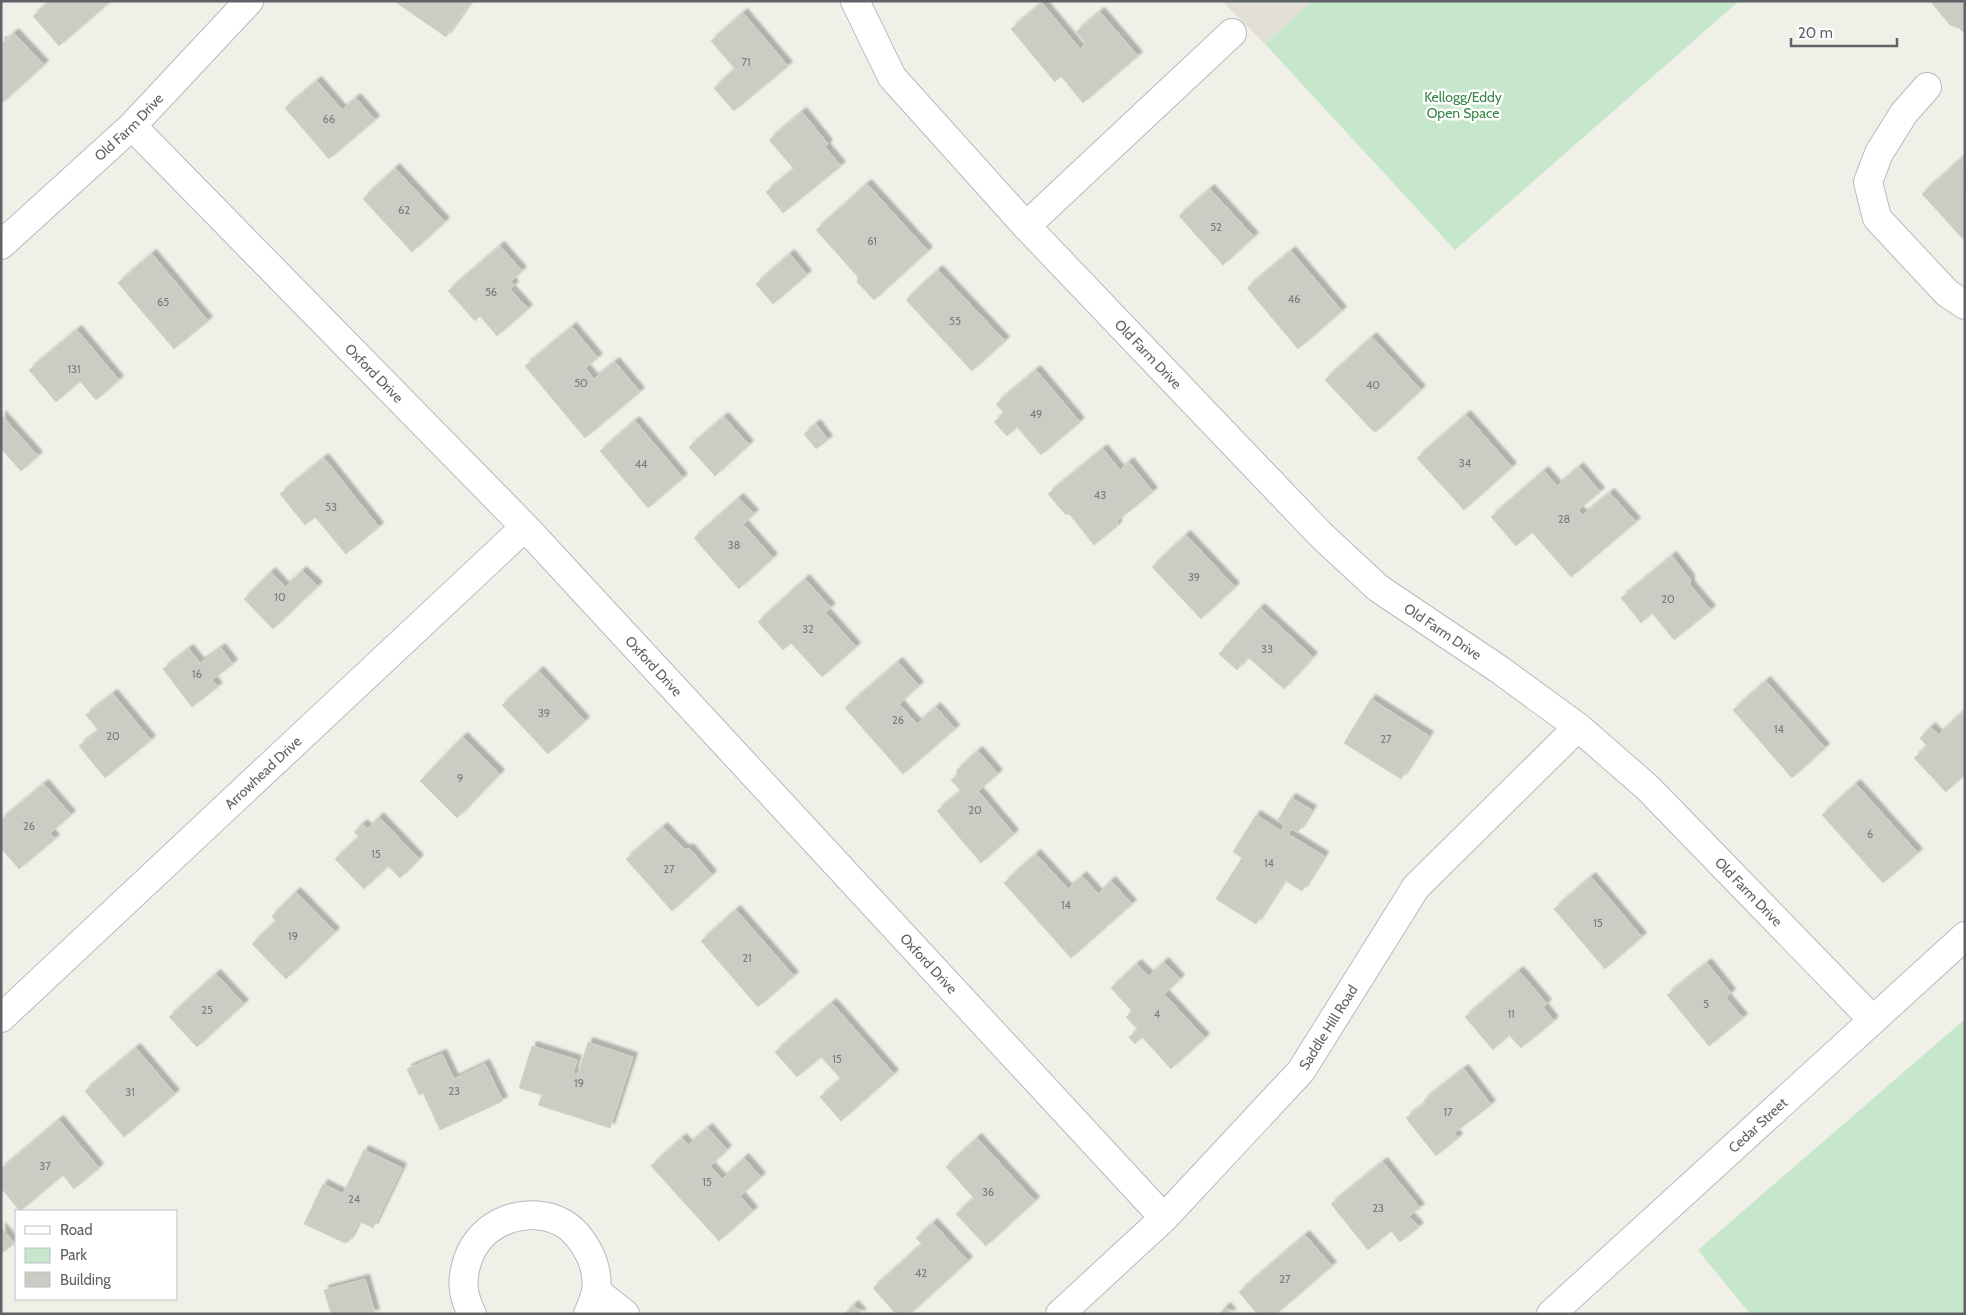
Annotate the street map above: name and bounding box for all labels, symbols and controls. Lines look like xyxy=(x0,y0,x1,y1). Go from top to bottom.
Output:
scale bar xyxy=(1791,15,1897,47)
text: 20 m xyxy=(1798,24,1833,42)
house number: 71 xyxy=(741,55,751,69)
park label: Kellogg/Eddy Open Space xyxy=(1424,88,1502,122)
street label: Old Farm Drive xyxy=(91,89,167,165)
house number: 66 xyxy=(323,112,335,126)
house number: 62 xyxy=(398,203,410,217)
house number: 52 xyxy=(1210,220,1222,234)
house number: 61 xyxy=(867,234,877,248)
house number: 56 xyxy=(485,285,497,299)
house number: 46 xyxy=(1288,292,1300,306)
house number: 65 xyxy=(157,295,169,309)
house number: 55 xyxy=(949,314,961,328)
street label: Old Farm Drive xyxy=(1111,316,1186,393)
street label: Oxford Drive xyxy=(341,340,407,407)
house number: 131 xyxy=(67,362,81,376)
house number: 50 xyxy=(574,376,588,390)
house number: 40 xyxy=(1366,378,1380,392)
house number: 49 xyxy=(1030,407,1042,421)
house number: 34 xyxy=(1459,456,1472,470)
house number: 44 xyxy=(635,457,648,471)
house number: 43 xyxy=(1094,488,1106,502)
house number: 53 xyxy=(325,500,337,514)
house number: 28 xyxy=(1558,512,1570,526)
house number: 38 xyxy=(728,538,740,552)
house number: 39 xyxy=(1188,570,1200,584)
house number: 10 xyxy=(274,590,286,604)
house number: 20 xyxy=(1661,592,1675,606)
street label: Old Farm Drive xyxy=(1401,599,1485,664)
house number: 32 xyxy=(802,622,814,636)
street label: Oxford Drive xyxy=(621,632,686,700)
house number: 33 xyxy=(1261,642,1273,656)
house number: 16 xyxy=(192,667,202,681)
house number: 39 xyxy=(538,706,550,720)
house number: 26 xyxy=(892,713,904,727)
house number: 14 xyxy=(1774,722,1785,736)
house number: 20 xyxy=(106,729,120,743)
street label: Arrowhead Drive xyxy=(221,732,305,813)
house number: 27 xyxy=(1380,732,1392,746)
house number: 9 xyxy=(457,771,463,785)
house number: 20 xyxy=(968,803,982,817)
house number: 26 xyxy=(23,819,35,833)
house number: 6 xyxy=(1867,827,1873,841)
house number: 15 xyxy=(371,847,381,861)
street label: Old Farm Drive xyxy=(1711,853,1786,930)
house number: 14 xyxy=(1264,856,1275,870)
house number: 27 xyxy=(663,862,675,876)
house number: 14 xyxy=(1061,898,1072,912)
house number: 15 xyxy=(1593,916,1603,930)
house number: 19 xyxy=(288,929,298,943)
street label: Oxford Drive xyxy=(896,929,961,998)
house number: 21 xyxy=(742,951,752,965)
street label: Saddle Hill Road xyxy=(1295,981,1362,1073)
house number: 5 xyxy=(1703,997,1709,1011)
house number: 25 xyxy=(201,1003,213,1017)
house number: 4 xyxy=(1154,1007,1161,1021)
house number: 11 xyxy=(1507,1007,1515,1021)
house number: 15 xyxy=(832,1052,842,1066)
house number: 19 xyxy=(574,1076,584,1090)
house number: 23 xyxy=(448,1084,460,1098)
house number: 31 xyxy=(125,1085,135,1099)
street label: Cedar Street xyxy=(1724,1094,1791,1157)
house number: 17 xyxy=(1443,1105,1453,1119)
house number: 37 xyxy=(39,1159,51,1173)
house number: 15 xyxy=(702,1175,712,1189)
house number: 36 xyxy=(982,1185,994,1199)
house number: 24 xyxy=(348,1192,361,1206)
house number: 23 xyxy=(1372,1201,1384,1215)
legend xyxy=(15,1210,178,1300)
text: Road xyxy=(60,1221,93,1239)
text: Park xyxy=(60,1246,87,1264)
house number: 42 xyxy=(915,1266,927,1280)
text: Building xyxy=(60,1271,111,1289)
house number: 27 xyxy=(1279,1272,1291,1286)

